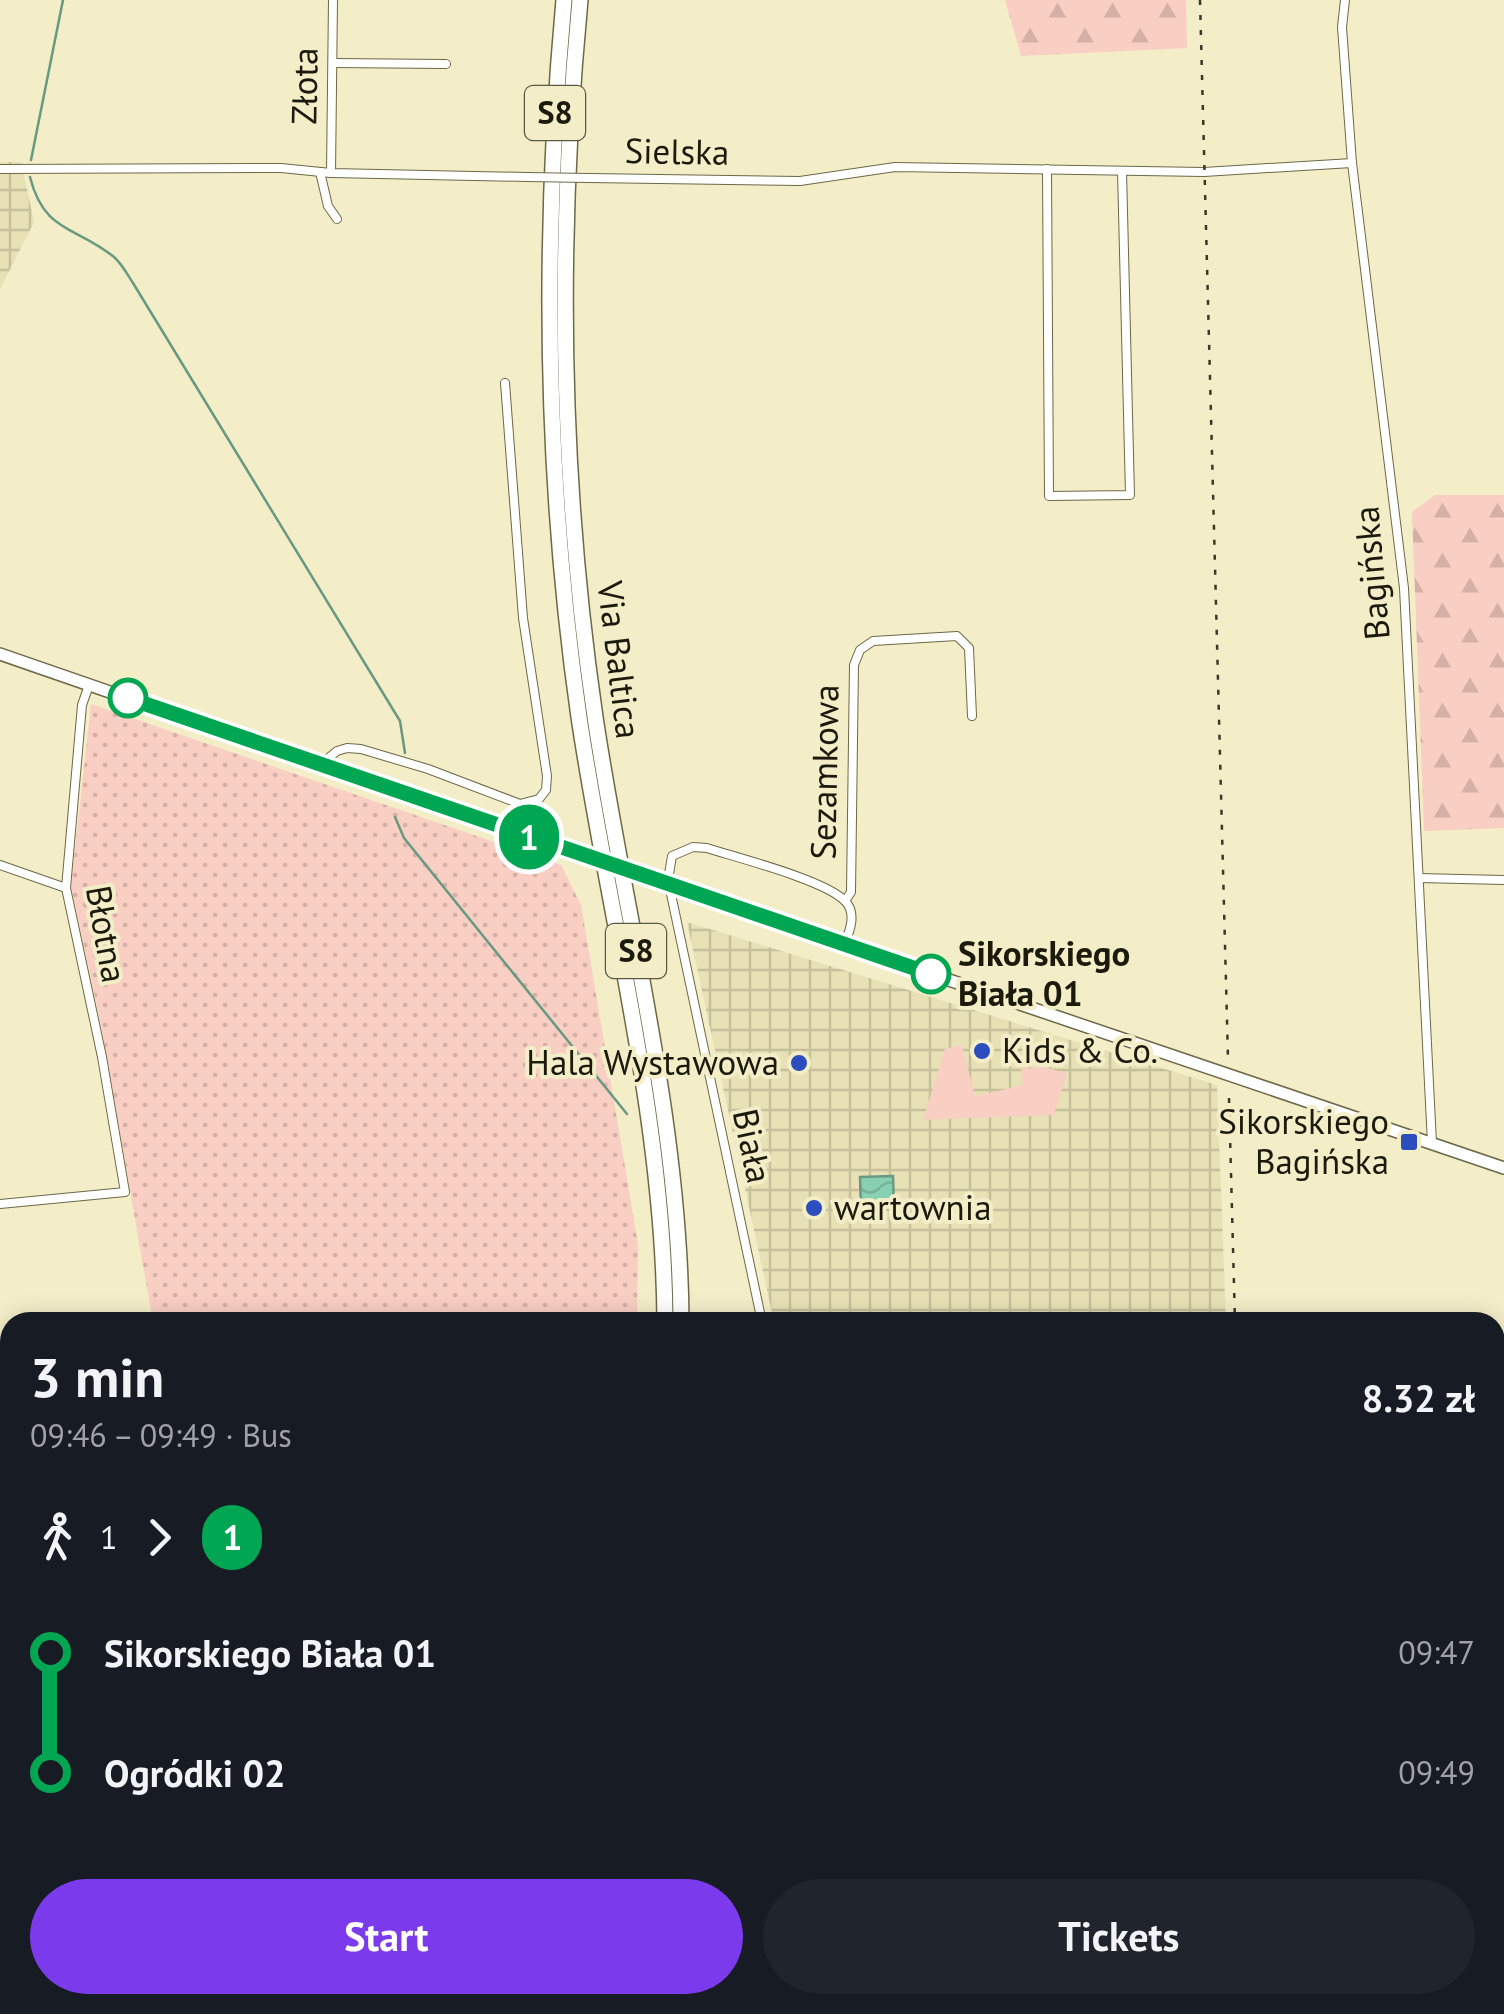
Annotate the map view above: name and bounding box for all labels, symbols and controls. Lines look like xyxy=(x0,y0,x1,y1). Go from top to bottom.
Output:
street label: Złota xyxy=(280,47,328,125)
road number: S8 xyxy=(525,86,585,140)
street label: Sielska xyxy=(624,127,730,175)
street label: Bagińska xyxy=(1342,504,1400,642)
street label: Via Baltica xyxy=(587,577,652,741)
unlabelled marker xyxy=(109,679,147,717)
street label: Sezamkowa xyxy=(799,684,849,860)
line badge: 1 xyxy=(496,804,562,870)
text: 1 xyxy=(519,814,539,860)
street label: Błotna xyxy=(76,882,138,986)
road number: S8 xyxy=(606,924,666,978)
place label: Sikorskiego Biała 01 xyxy=(958,930,1130,1016)
marker: Sikorskiego Biała 01 xyxy=(912,955,950,993)
place label: Kids & Co. xyxy=(1002,1027,1158,1073)
place label: Hala Wystawowa xyxy=(526,1039,779,1085)
marker: Kids & Co. xyxy=(971,1040,993,1062)
marker: Hala Wystawowa xyxy=(788,1052,810,1074)
place label: Sikorskiego Bagińska xyxy=(1218,1098,1389,1184)
street label: Biała xyxy=(723,1104,783,1187)
marker: Sikorskiego Bagińska xyxy=(1398,1131,1420,1153)
place label: wartownia xyxy=(834,1184,992,1230)
marker: wartownia xyxy=(803,1197,825,1219)
text: 3 min xyxy=(30,1341,164,1412)
text: 8.32 zł xyxy=(1362,1373,1475,1422)
text: 09:46 – 09:49 · Bus xyxy=(30,1414,292,1456)
icon: walk xyxy=(30,1510,85,1565)
icon: forward xyxy=(132,1510,187,1565)
text: 1 xyxy=(222,1514,242,1560)
text: 1 xyxy=(100,1516,117,1558)
text: Sikorskiego Biała 01 xyxy=(104,1628,436,1677)
text: 09:47 xyxy=(1398,1631,1475,1673)
text: Ogródki 02 xyxy=(104,1748,286,1797)
text: 09:49 xyxy=(1398,1751,1475,1793)
button: Start xyxy=(30,1879,743,1994)
button: Tickets xyxy=(763,1879,1475,1994)

